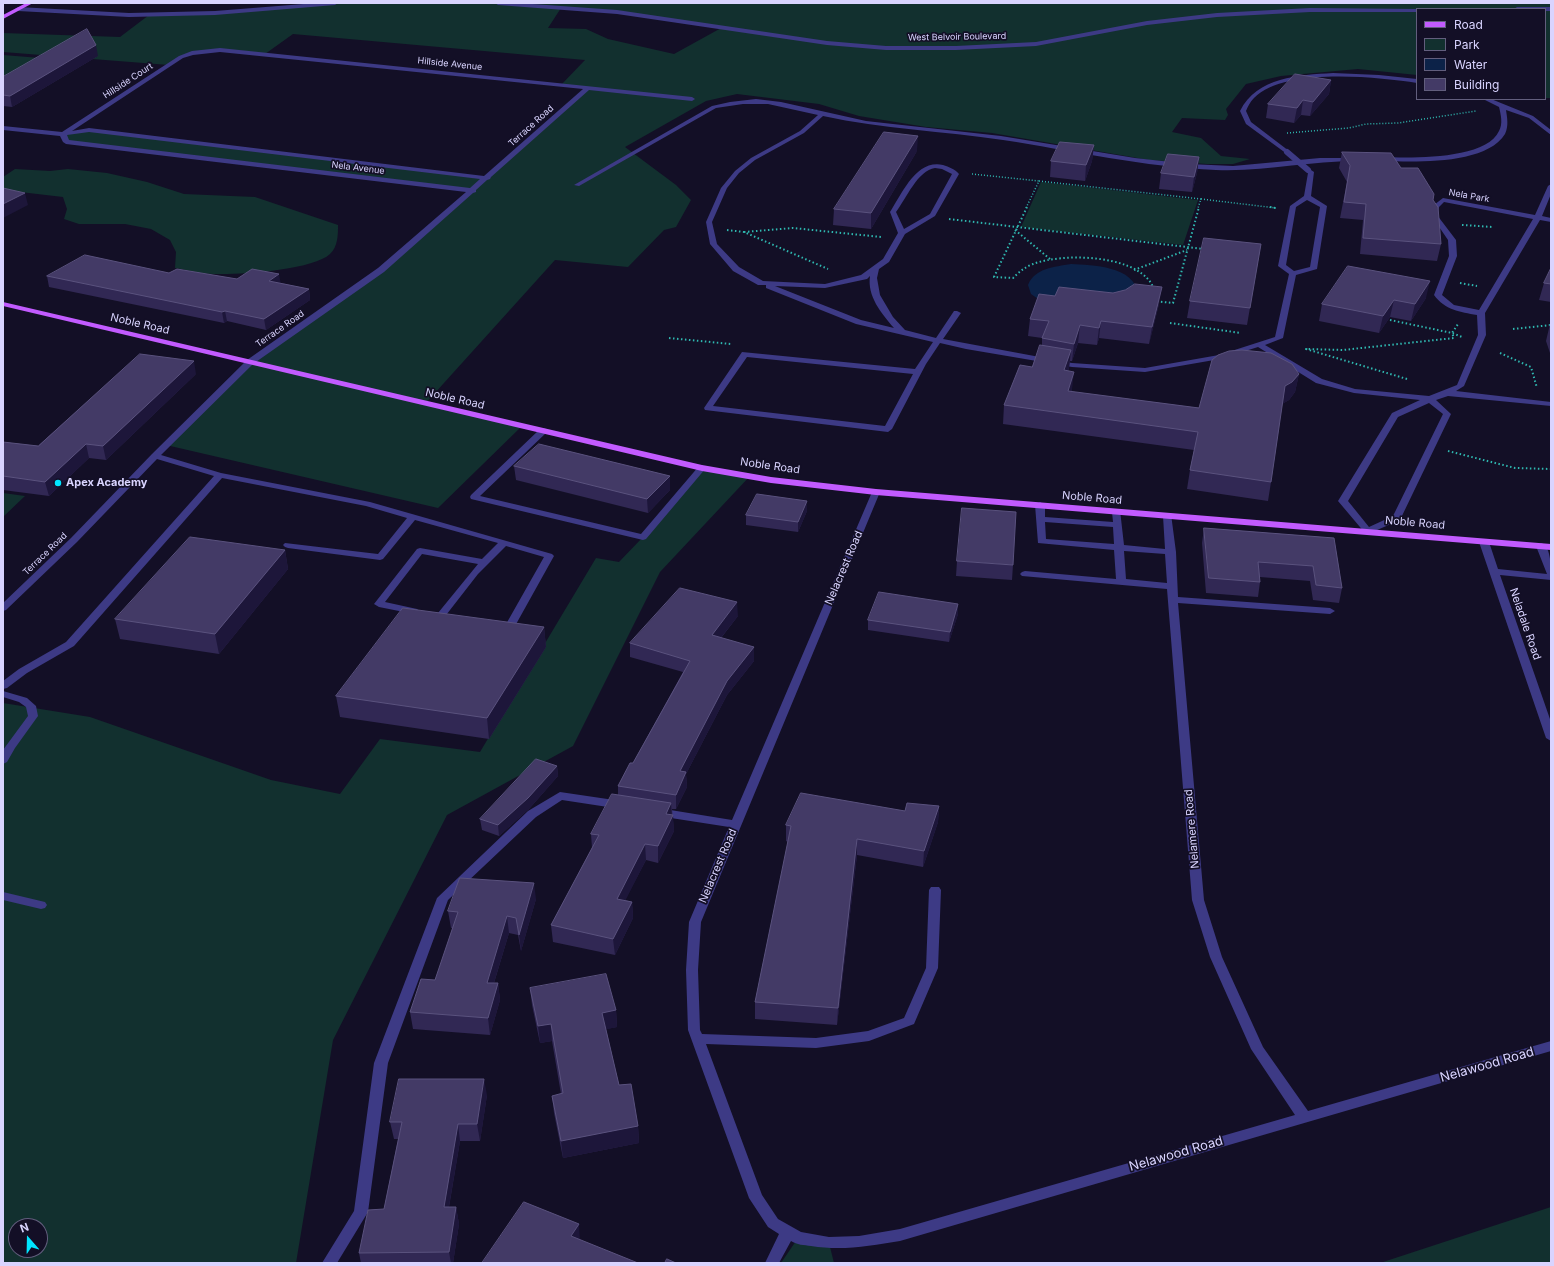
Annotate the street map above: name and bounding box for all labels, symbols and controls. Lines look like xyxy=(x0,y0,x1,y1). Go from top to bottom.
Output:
legend xyxy=(1416,8,1546,100)
text: Road xyxy=(1454,17,1483,32)
street label: West Belvoir Boulevard xyxy=(908,31,1006,43)
text: Park xyxy=(1454,37,1480,52)
street label: Hillside Avenue xyxy=(417,55,483,73)
text: Water xyxy=(1454,57,1487,72)
street label: Hillside Court xyxy=(101,61,155,101)
text: Building xyxy=(1454,77,1499,92)
street label: Terrace Road xyxy=(506,103,556,149)
street label: Nela Avenue xyxy=(331,159,385,177)
street label: Nela Park xyxy=(1448,187,1490,205)
street label: Terrace Road xyxy=(254,308,306,350)
street label: Noble Road xyxy=(109,311,171,337)
street label: Noble Road xyxy=(424,386,486,412)
street label: Noble Road xyxy=(739,455,801,477)
place label: Apex Academy xyxy=(66,476,147,490)
marker: Apex Academy xyxy=(53,478,63,488)
street label: Noble Road xyxy=(1061,489,1123,507)
street label: Noble Road xyxy=(1384,514,1446,532)
street label: Nelacrest Road xyxy=(822,529,866,607)
street label: Terrace Road xyxy=(21,530,69,578)
street label: Neladale Road xyxy=(1507,586,1543,662)
street label: Nelamere Road xyxy=(1182,789,1202,869)
street label: Nelacrest Road xyxy=(696,827,740,905)
street label: Nelawood Road xyxy=(1438,1044,1536,1086)
street label: Nelawood Road xyxy=(1127,1133,1225,1175)
north arrow xyxy=(8,1218,48,1258)
text: N xyxy=(18,1220,31,1236)

